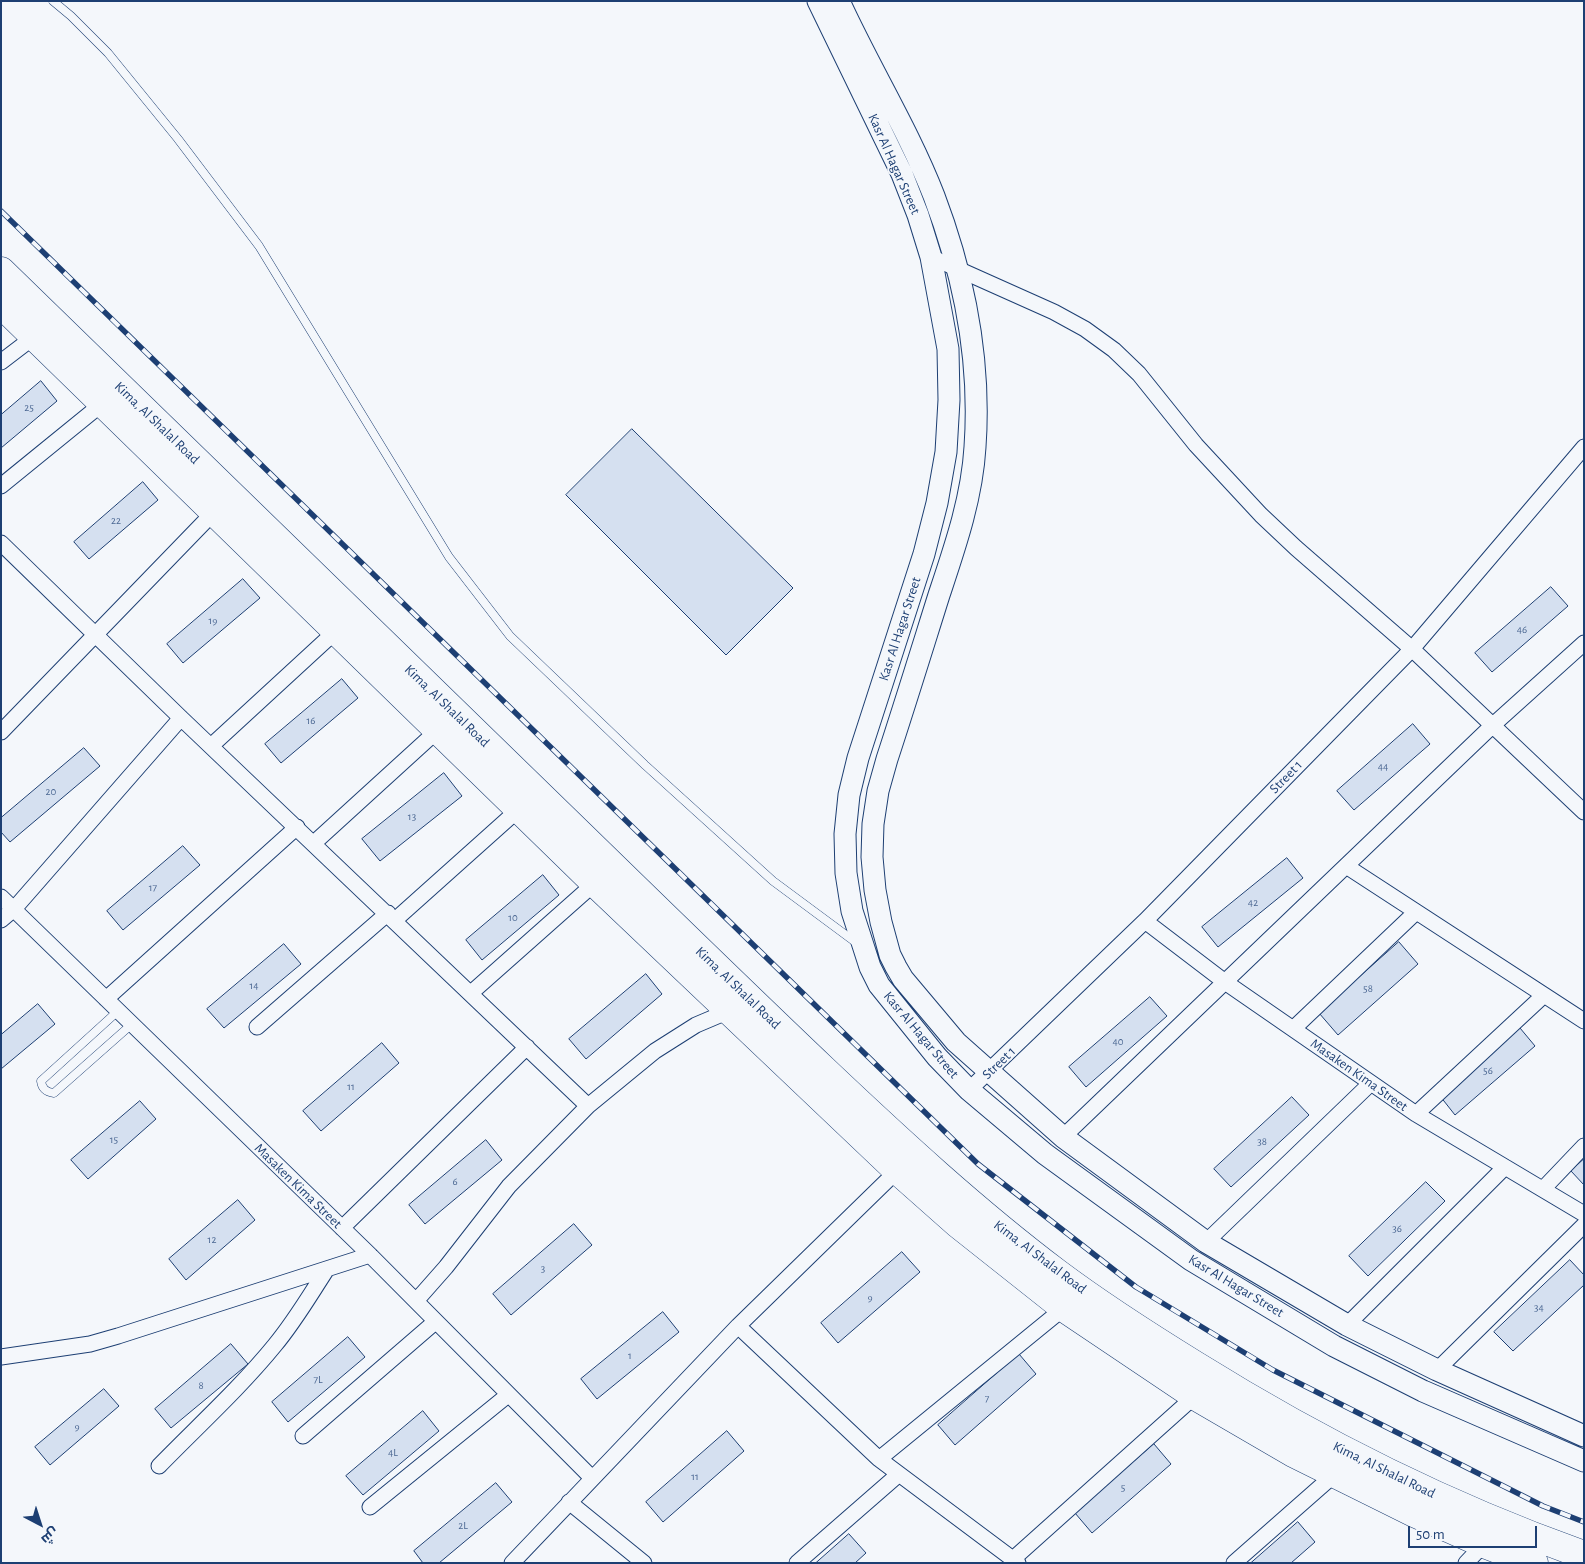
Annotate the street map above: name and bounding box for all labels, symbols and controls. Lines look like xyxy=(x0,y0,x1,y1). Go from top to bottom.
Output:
street label: Kasr Al Hagar Street xyxy=(864,111,924,217)
street label: Kima, Al Shalal Road xyxy=(111,378,203,468)
house number: 25 xyxy=(24,401,34,415)
house number: 22 xyxy=(111,514,121,528)
street label: Kasr Al Hagar Street xyxy=(875,575,925,683)
house number: 19 xyxy=(209,614,217,628)
house number: 46 xyxy=(1517,623,1527,637)
street label: Kima, Al Shalal Road xyxy=(401,661,493,751)
house number: 16 xyxy=(307,714,315,728)
street label: Street 1 xyxy=(1266,757,1306,797)
house number: 44 xyxy=(1378,760,1388,774)
house number: 20 xyxy=(46,785,56,799)
house number: 13 xyxy=(408,810,416,824)
house number: 17 xyxy=(149,881,157,895)
house number: 42 xyxy=(1248,896,1258,910)
house number: 10 xyxy=(508,911,518,925)
street label: Kima, Al Shalal Road xyxy=(692,943,784,1033)
house number: 14 xyxy=(249,979,259,993)
house number: 58 xyxy=(1363,982,1373,996)
street label: Kasr Al Hagar Street xyxy=(880,988,962,1082)
house number: 40 xyxy=(1112,1035,1124,1049)
street label: Masaken Kima Street xyxy=(1307,1035,1411,1115)
street label: Street 1 xyxy=(979,1043,1019,1083)
house number: 56 xyxy=(1483,1064,1493,1078)
house number: 11 xyxy=(347,1080,355,1094)
house number: 15 xyxy=(110,1133,118,1147)
house number: 38 xyxy=(1257,1135,1267,1149)
street label: Masaken Kima Street xyxy=(251,1140,345,1232)
house number: 6 xyxy=(452,1175,458,1189)
street label: Kima, Al Shalal Road xyxy=(990,1217,1090,1297)
house number: 36 xyxy=(1392,1222,1402,1236)
house number: 12 xyxy=(208,1233,216,1247)
street label: Kasr Al Hagar Street xyxy=(1185,1251,1287,1321)
house number: 3 xyxy=(541,1262,545,1276)
house number: 9 xyxy=(867,1291,873,1305)
house number: 34 xyxy=(1534,1301,1544,1315)
house number: 1 xyxy=(628,1349,632,1363)
house number: 7L xyxy=(313,1373,323,1387)
house number: 8 xyxy=(198,1379,204,1393)
house number: 7 xyxy=(985,1392,989,1406)
house number: 9 xyxy=(74,1420,80,1434)
street label: Kima, Al Shalal Road xyxy=(1330,1438,1438,1502)
house number: 4L xyxy=(388,1446,398,1460)
house number: 11 xyxy=(691,1470,699,1484)
house number: 5 xyxy=(1121,1481,1125,1495)
north arrow xyxy=(15,1499,65,1549)
scale bar xyxy=(1410,1516,1539,1548)
house number: 2L xyxy=(458,1519,468,1533)
text: ش xyxy=(38,1524,61,1547)
text: 50 m xyxy=(1416,1527,1445,1542)

